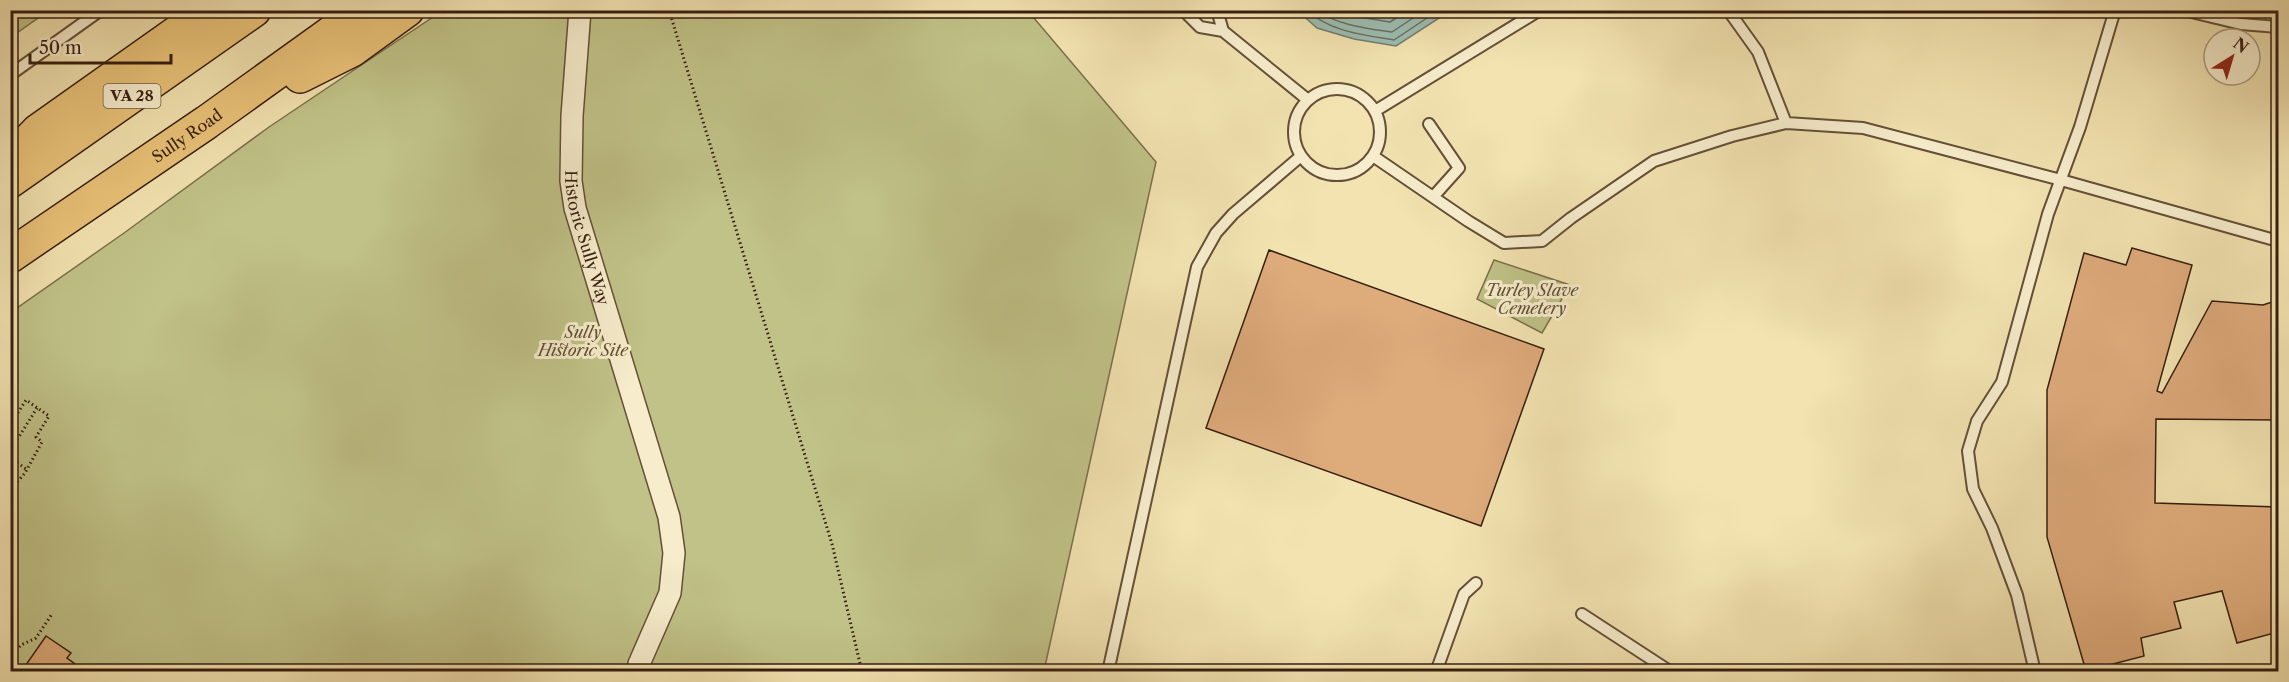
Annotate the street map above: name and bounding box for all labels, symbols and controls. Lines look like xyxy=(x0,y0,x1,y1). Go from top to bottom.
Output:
scale bar xyxy=(30,27,171,65)
north arrow xyxy=(2202,27,2262,87)
text: N xyxy=(2229,33,2253,57)
text: 50 m xyxy=(39,37,82,59)
road number: VA 28 xyxy=(104,84,160,108)
street label: Sully Road xyxy=(148,104,226,167)
street label: Historic Sully Way xyxy=(561,170,614,309)
park label: Turley Slave Cemetery xyxy=(1486,280,1579,318)
park label: Sully Historic Site xyxy=(536,322,629,360)

